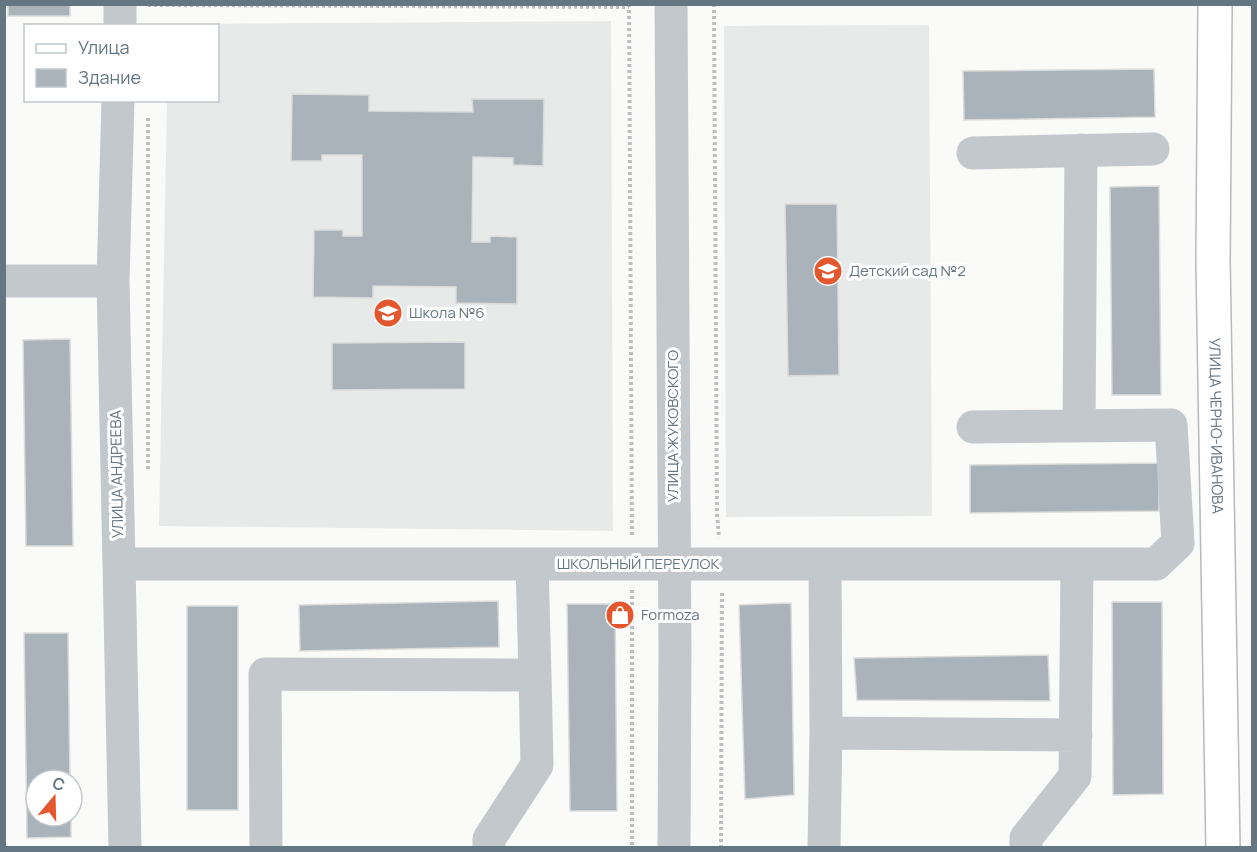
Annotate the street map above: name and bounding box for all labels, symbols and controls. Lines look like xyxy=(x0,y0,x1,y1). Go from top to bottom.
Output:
legend xyxy=(24,24,219,102)
text: Улица xyxy=(78,35,130,59)
text: Здание xyxy=(78,65,141,89)
school or university icon: Детский сад №2 xyxy=(812,255,844,287)
place label: Детский сад №2 xyxy=(849,260,966,281)
school or university icon: Школа №6 xyxy=(372,297,404,329)
place label: Школа №6 xyxy=(409,302,485,323)
street label: УЛИЦА ЧЕРНО-ИВАНОВА xyxy=(1204,338,1228,515)
street label: УЛИЦА ЖУКОВСКОГО xyxy=(662,350,683,502)
street label: УЛИЦА АНДРЕЕВА xyxy=(105,409,128,538)
street label: ШКОЛЬНЫЙ ПЕРЕУЛОК xyxy=(557,553,719,574)
shop icon: Formoza xyxy=(604,599,636,631)
place label: Formoza xyxy=(641,604,700,625)
north arrow xyxy=(24,768,84,828)
text: С xyxy=(50,771,68,796)

